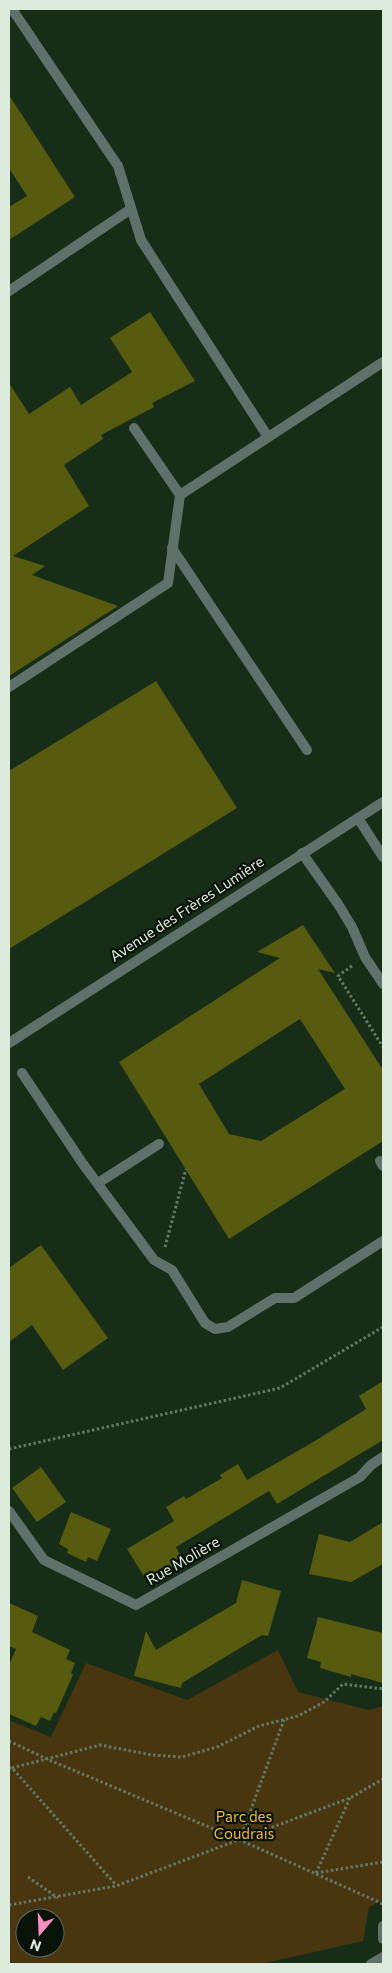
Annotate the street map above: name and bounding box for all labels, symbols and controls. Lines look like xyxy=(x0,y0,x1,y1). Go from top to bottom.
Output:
street label: Avenue des Frères Lumière xyxy=(106,852,267,965)
street label: Rue Molière xyxy=(143,1532,222,1588)
park label: Parc des Coudrais xyxy=(214,1807,274,1842)
north arrow xyxy=(15,1908,65,1958)
text: N xyxy=(28,1936,43,1956)

